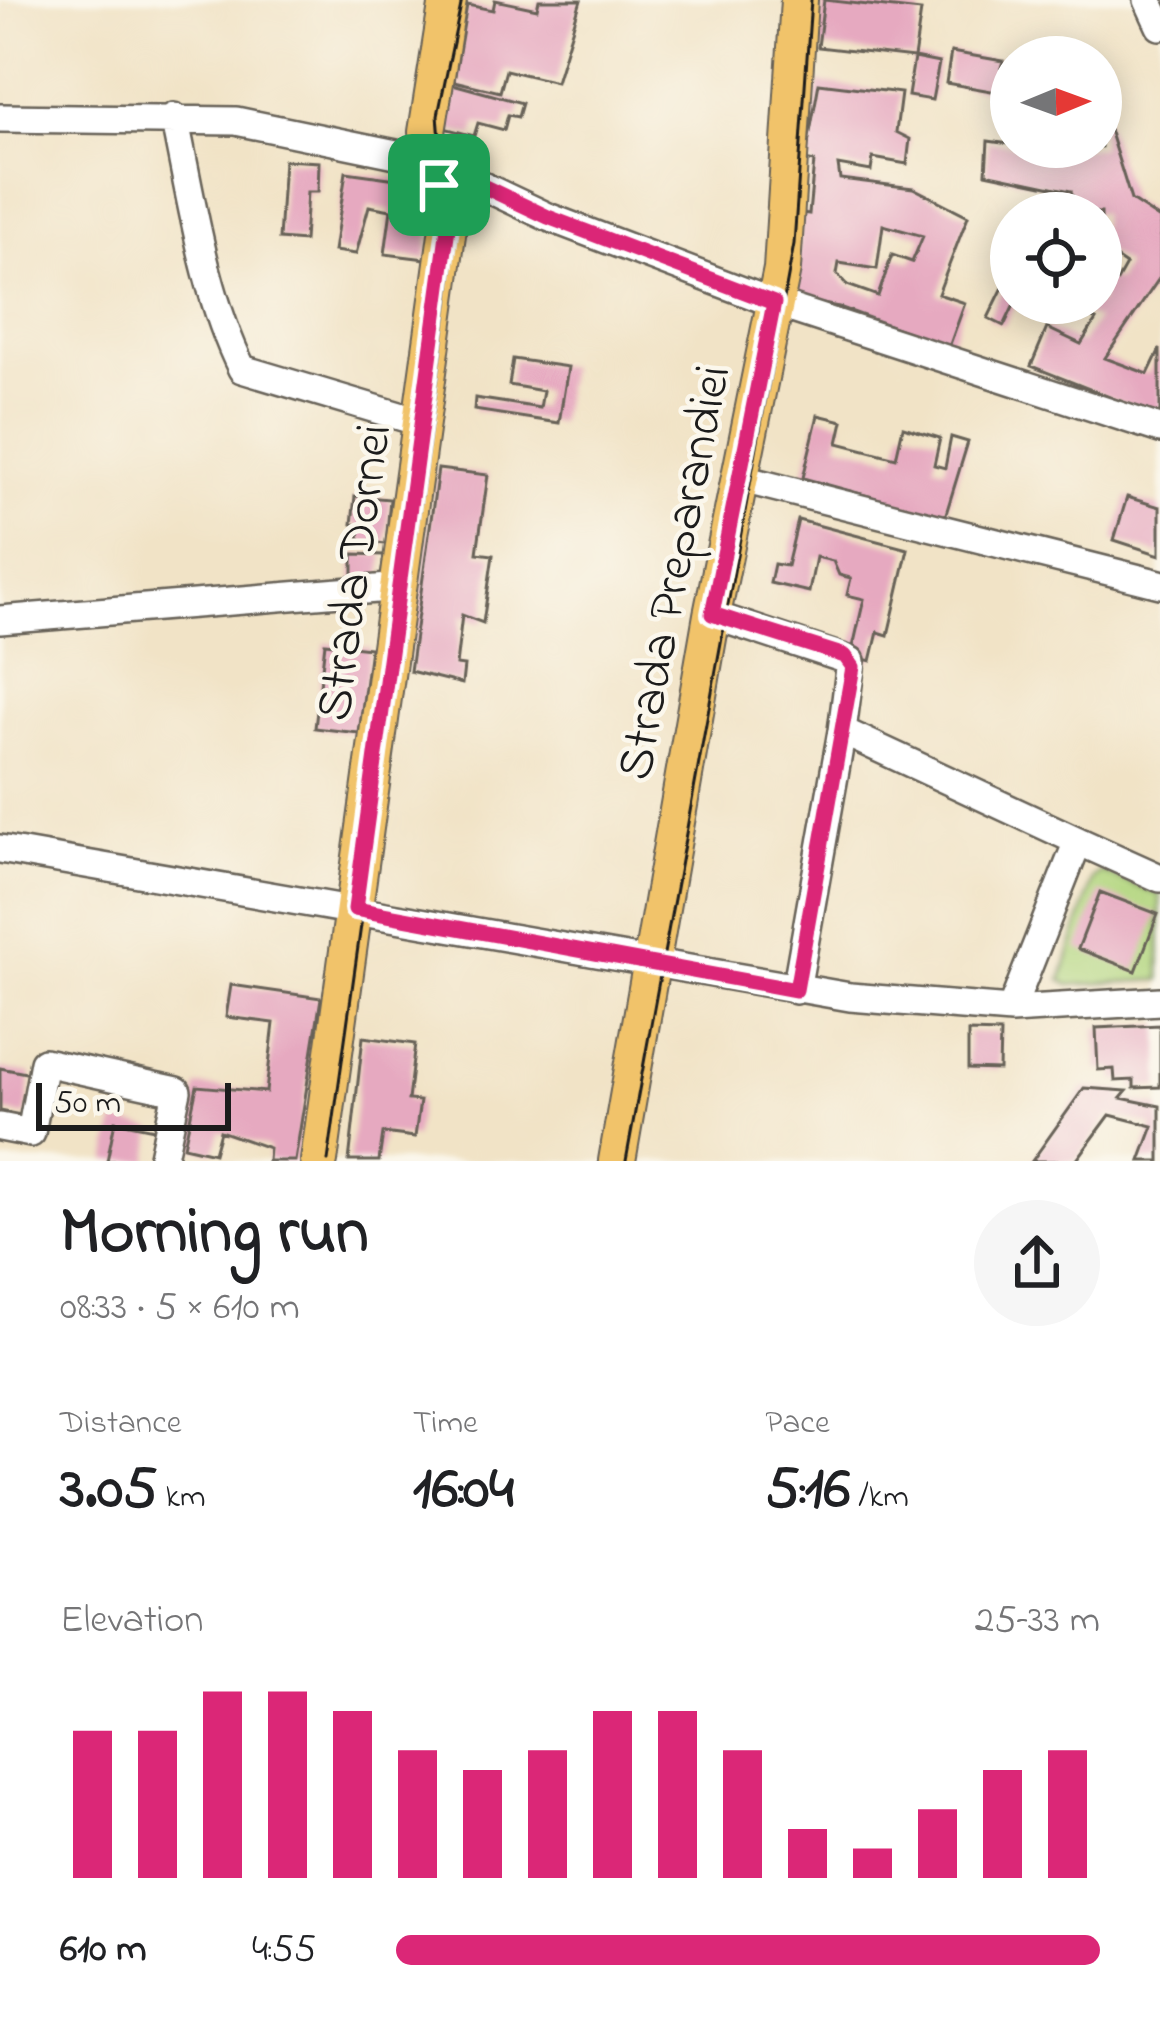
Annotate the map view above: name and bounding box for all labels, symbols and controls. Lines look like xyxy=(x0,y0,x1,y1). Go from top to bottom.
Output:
north arrow xyxy=(990,36,1122,168)
map controls xyxy=(990,36,1122,324)
pin xyxy=(388,134,490,236)
icon: arrive xyxy=(406,152,472,218)
button: locate xyxy=(990,192,1122,324)
street label: Strada Preparandiei xyxy=(599,359,753,787)
street label: Strada Dornei xyxy=(298,419,414,726)
scale bar xyxy=(36,1077,231,1130)
text: 50 m xyxy=(54,1080,121,1128)
text: Morning run xyxy=(60,1187,369,1283)
button: share xyxy=(974,1200,1100,1326)
text: 08:33 · 5 × 610 m xyxy=(60,1280,300,1337)
text: Distance xyxy=(60,1400,182,1448)
text: Time xyxy=(413,1400,478,1448)
text: Pace xyxy=(765,1400,830,1448)
text: 3.05 xyxy=(60,1448,157,1535)
text: 16:04 xyxy=(413,1448,514,1535)
text: 5:16 xyxy=(765,1448,850,1535)
text: km xyxy=(157,1474,206,1522)
text: /km xyxy=(850,1474,909,1522)
text: Elevation xyxy=(60,1593,203,1650)
text: 25–33 m xyxy=(975,1593,1100,1650)
text: 610 m xyxy=(60,1922,146,1979)
text: 4:55 xyxy=(252,1922,316,1979)

